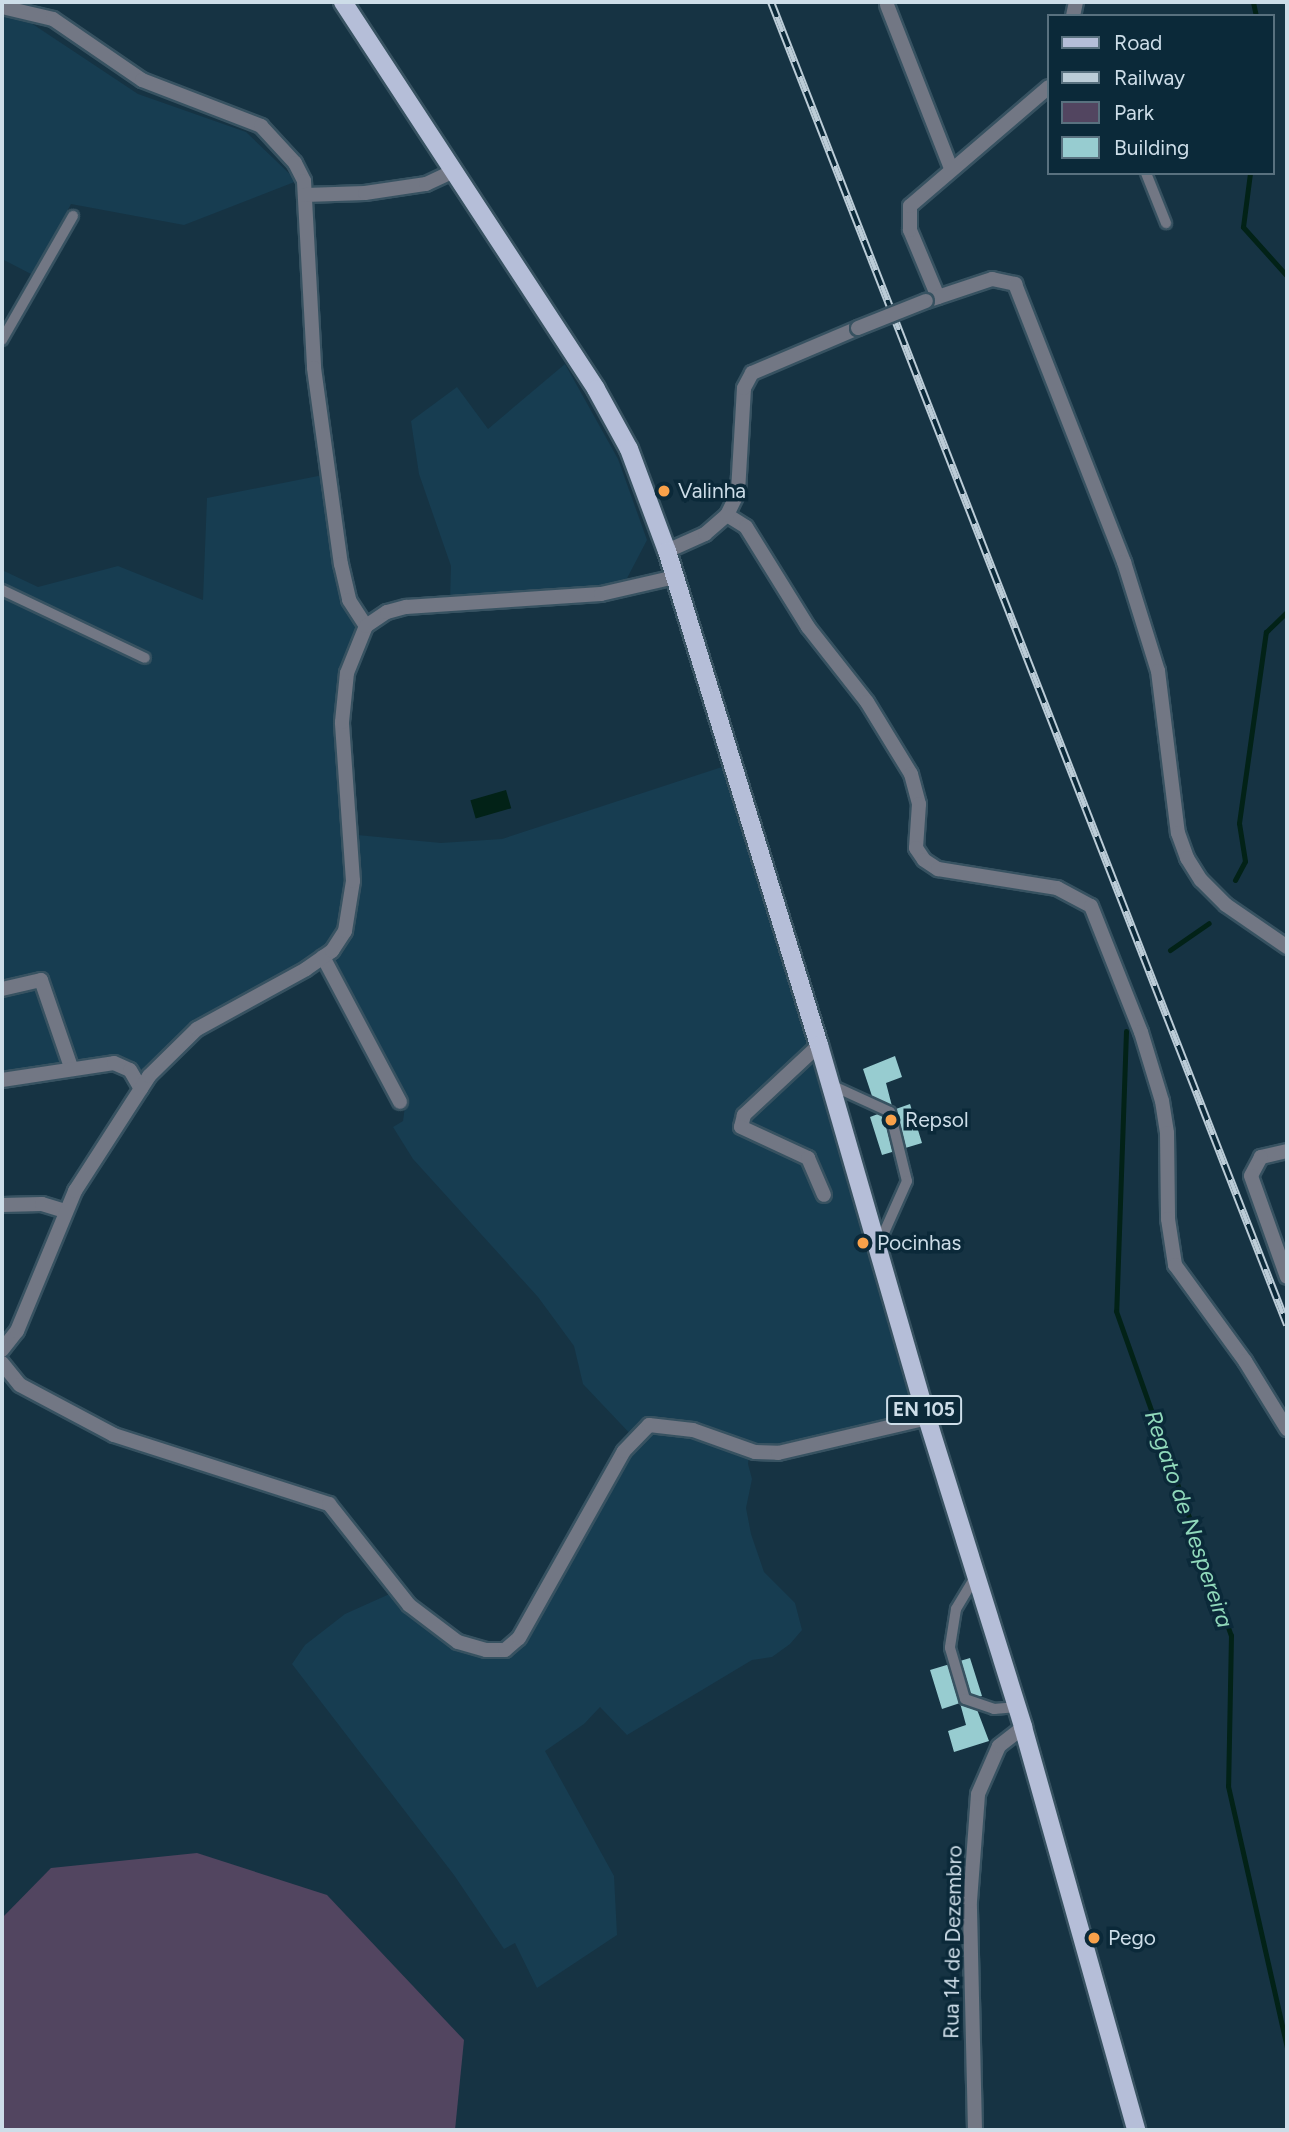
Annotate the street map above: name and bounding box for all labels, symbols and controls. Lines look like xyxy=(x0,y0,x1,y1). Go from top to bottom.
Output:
legend xyxy=(1048,14,1275,175)
text: Road xyxy=(1114,30,1162,55)
text: Railway xyxy=(1114,65,1185,90)
text: Park xyxy=(1114,100,1154,125)
text: Building xyxy=(1114,135,1189,160)
place label: Valinha xyxy=(678,478,746,504)
marker: Valinha xyxy=(656,483,672,499)
place label: Repsol xyxy=(905,1107,969,1133)
marker: Repsol xyxy=(883,1112,899,1128)
place label: Pocinhas xyxy=(877,1230,961,1256)
marker: Pocinhas xyxy=(855,1235,871,1251)
road number: EN 105 xyxy=(886,1394,962,1426)
water label: Regato de Nespereira xyxy=(1139,1407,1239,1631)
street label: Rua 14 de Dezembro xyxy=(939,1845,967,2039)
place label: Pego xyxy=(1108,1925,1156,1951)
marker: Pego xyxy=(1086,1930,1102,1946)

